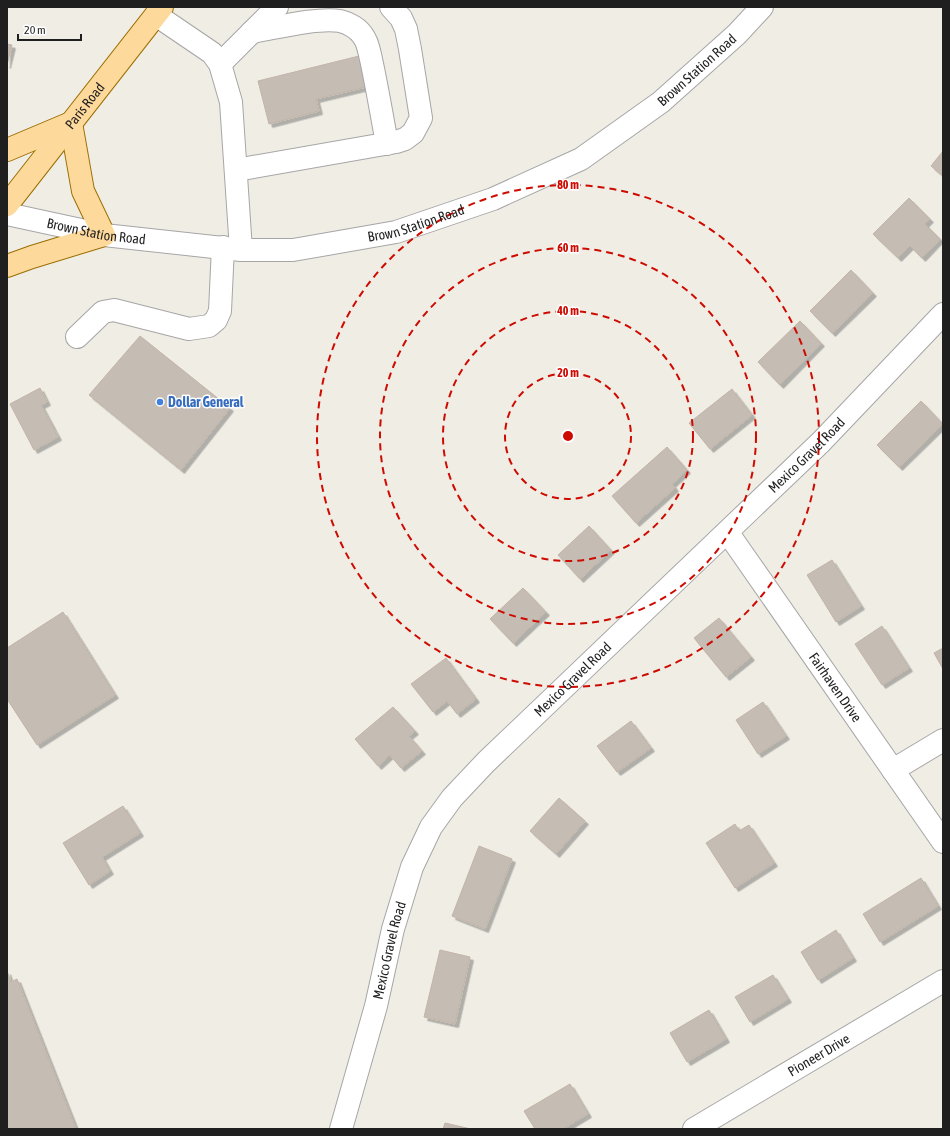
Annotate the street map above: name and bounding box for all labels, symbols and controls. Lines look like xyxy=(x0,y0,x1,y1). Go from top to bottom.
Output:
scale bar xyxy=(18,16,81,42)
text: 20 m xyxy=(24,23,46,37)
street label: Brown Station Road xyxy=(654,31,739,109)
street label: Paris Road xyxy=(62,80,108,132)
text: 80 m xyxy=(557,178,579,192)
street label: Brown Station Road xyxy=(366,201,466,245)
street label: Brown Station Road xyxy=(45,215,146,248)
text: 60 m xyxy=(557,241,579,255)
text: 40 m xyxy=(556,304,579,318)
text: 20 m xyxy=(557,366,579,380)
place label: Dollar General xyxy=(168,394,244,410)
marker: Dollar General xyxy=(155,397,165,407)
street label: Mexico Gravel Road xyxy=(765,414,848,496)
centre of rings xyxy=(561,429,575,443)
street label: Mexico Gravel Road xyxy=(531,639,614,720)
street label: Fairhaven Drive xyxy=(806,650,865,725)
street label: Mexico Gravel Road xyxy=(370,899,409,1001)
street label: Pioneer Drive xyxy=(785,1030,852,1079)

